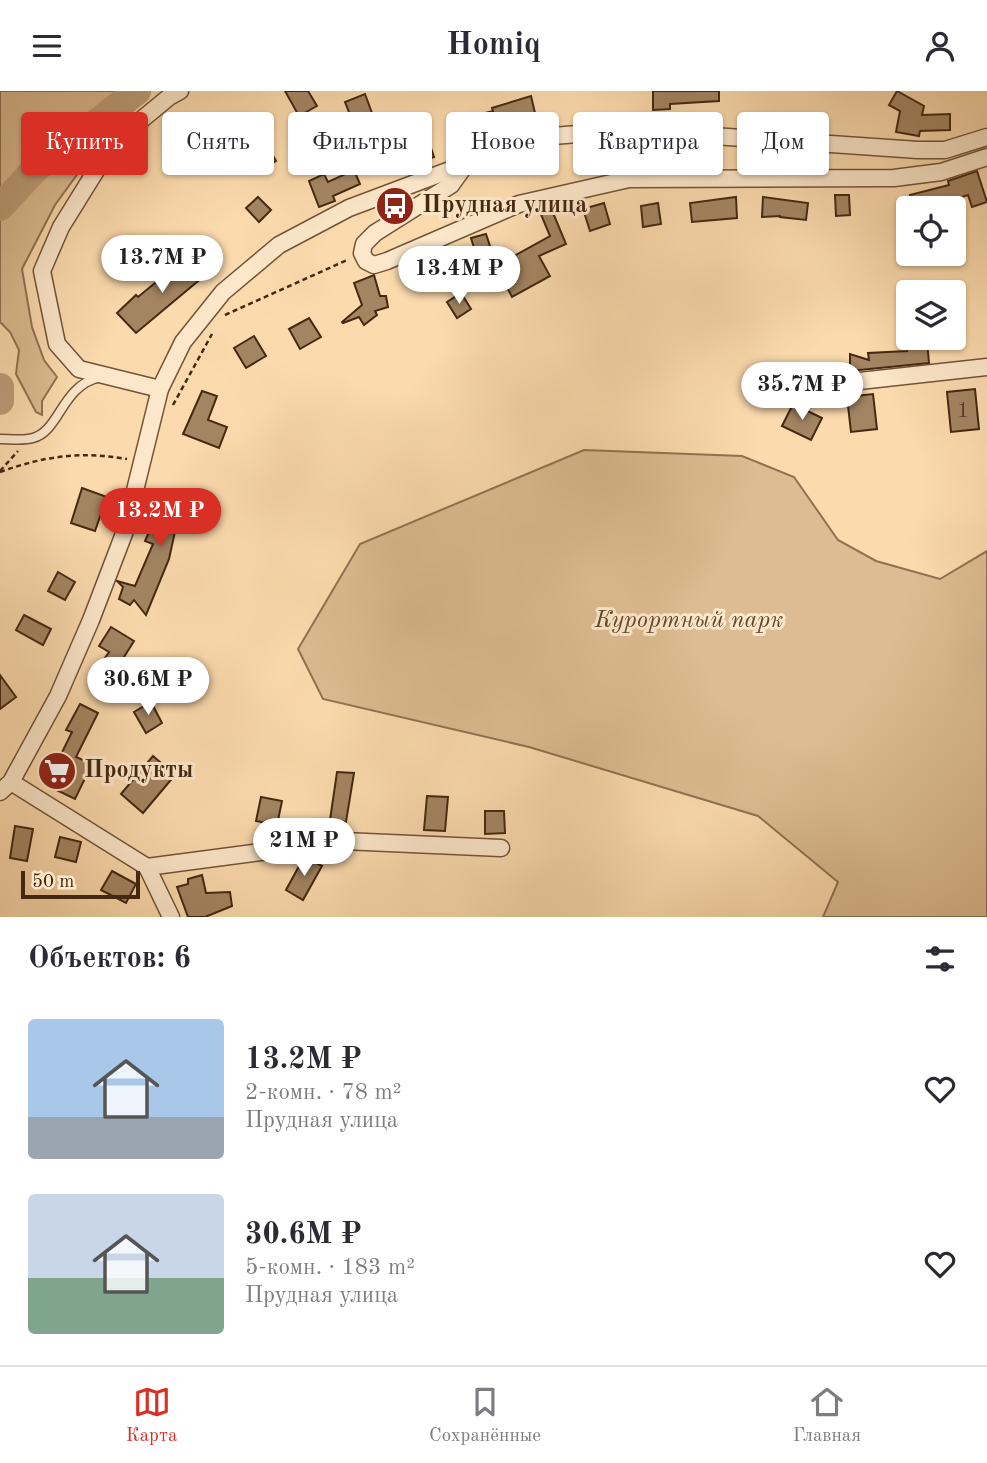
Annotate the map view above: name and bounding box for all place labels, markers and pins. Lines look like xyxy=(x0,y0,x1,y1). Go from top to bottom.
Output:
bus stop icon: Прудная улица xyxy=(374,185,416,227)
place label: Прудная улица xyxy=(422,194,588,218)
pin: 13.7M ₽ xyxy=(97,235,227,295)
pin: 13.4M ₽ xyxy=(394,247,524,306)
pin: 35.7M ₽ xyxy=(737,363,867,422)
pin: 13.2M ₽ xyxy=(95,489,225,548)
pin: 30.6M ₽ xyxy=(83,657,213,717)
supermarket icon: Продукты xyxy=(36,750,78,792)
place label: Продукты xyxy=(84,759,193,783)
pin: 21M ₽ xyxy=(255,819,353,878)

